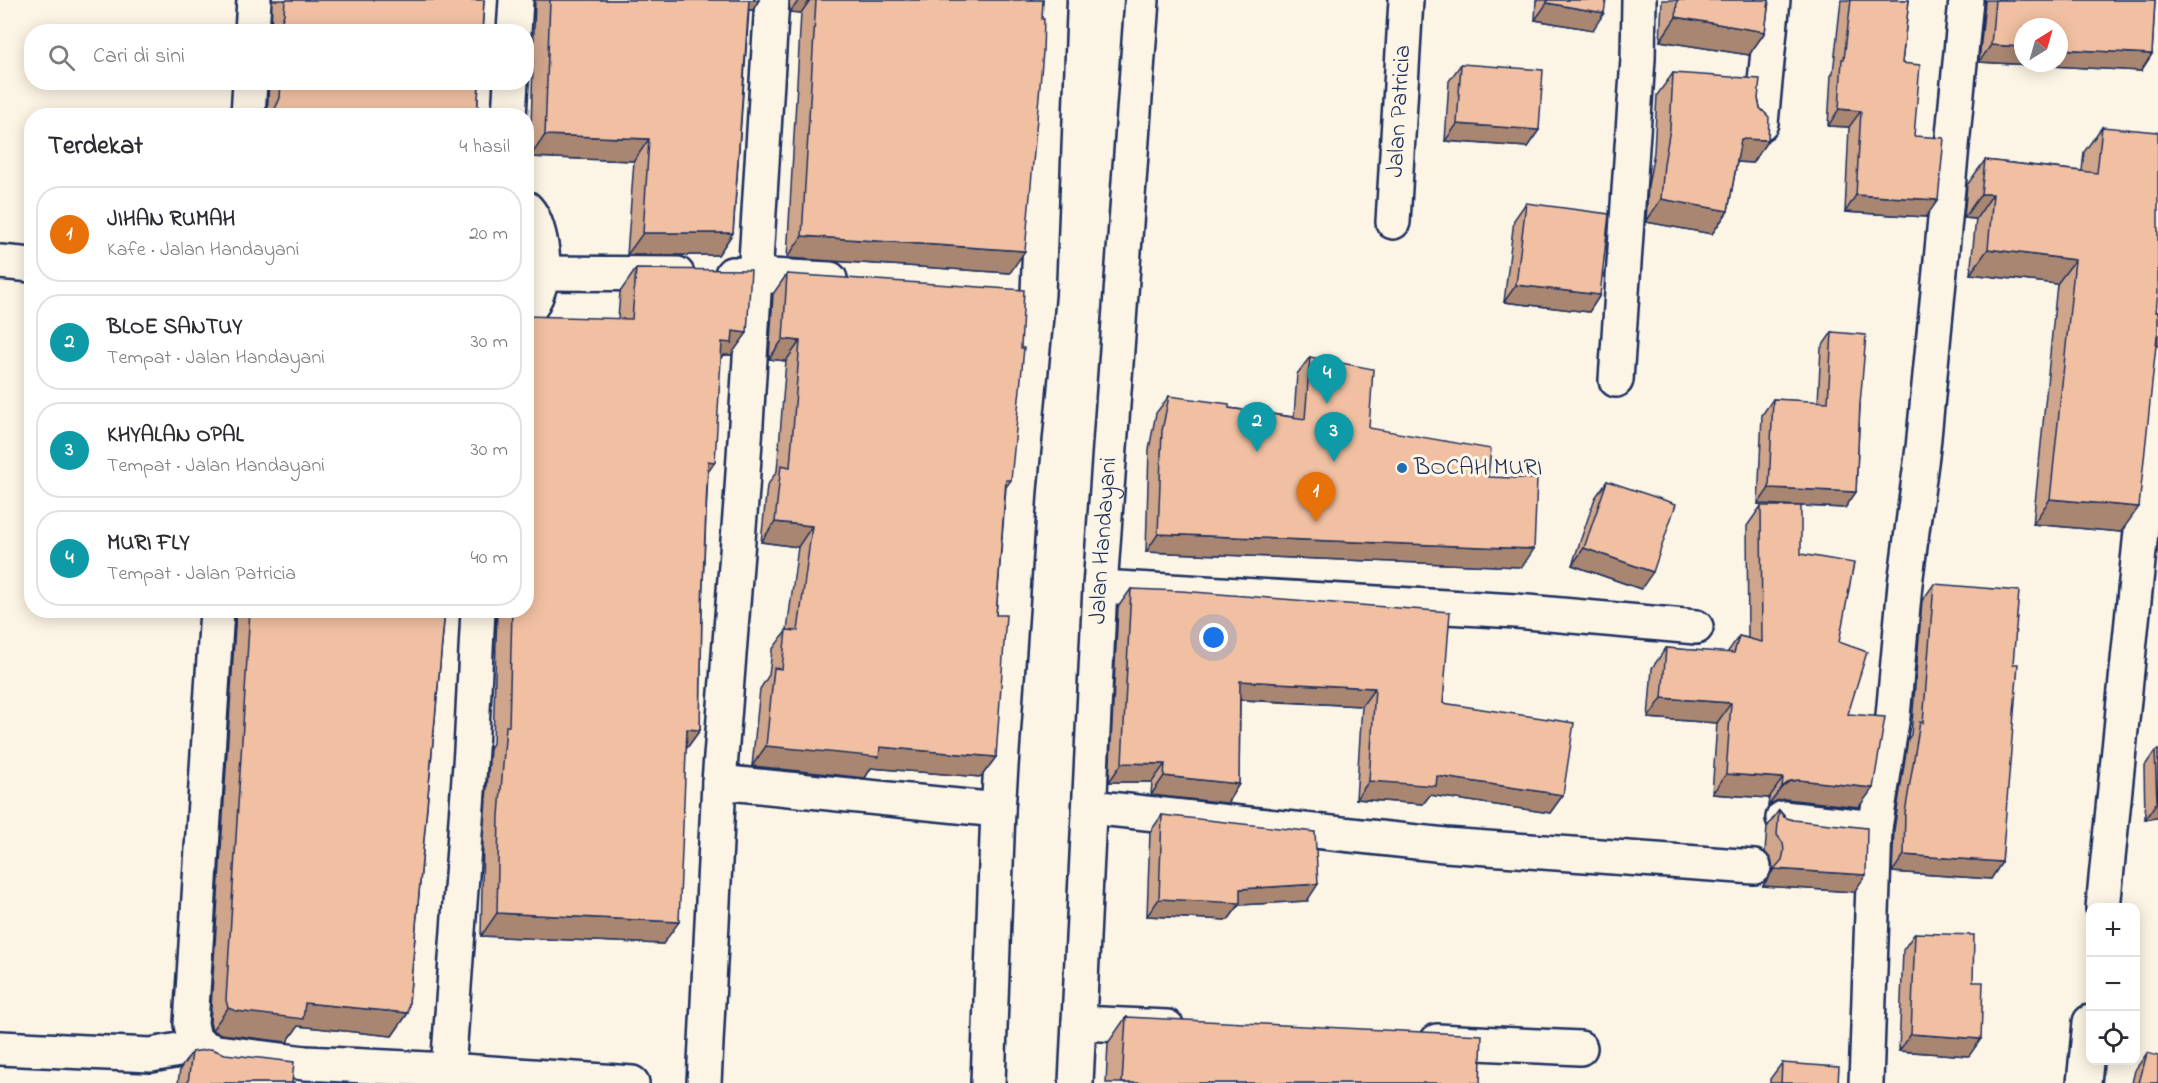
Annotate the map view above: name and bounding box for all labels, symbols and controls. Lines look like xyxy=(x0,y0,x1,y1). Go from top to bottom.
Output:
north arrow xyxy=(2014,18,2068,72)
search box xyxy=(24,24,534,90)
icon: search xyxy=(45,41,78,74)
text: Cari di sini xyxy=(93,41,185,73)
street label: Jalan Patricia xyxy=(1378,44,1421,178)
text: Terdekat xyxy=(48,128,143,166)
text: 4 hasil xyxy=(459,133,510,162)
text: JIHAN RUMAH xyxy=(107,204,235,236)
text: 1 xyxy=(66,220,73,249)
text: 20 m xyxy=(469,220,508,249)
text: Kafe · Jalan Handayani xyxy=(107,236,299,265)
text: BLOE SANTUY xyxy=(107,312,242,344)
text: 2 xyxy=(65,328,74,357)
text: 30 m xyxy=(471,328,508,357)
text: Tempat · Jalan Handayani xyxy=(107,344,325,373)
pin: 4 xyxy=(1308,354,1346,404)
pin: 2 xyxy=(1238,402,1276,452)
pin: 3 xyxy=(1314,412,1354,462)
text: KHYALAN OPAL xyxy=(107,420,244,452)
text: 3 xyxy=(65,436,74,465)
text: 30 m xyxy=(471,436,508,465)
place label: BOCAH MURI xyxy=(1413,451,1542,486)
text: Tempat · Jalan Handayani xyxy=(107,452,325,481)
street label: Jalan Handayani xyxy=(1081,456,1127,625)
marker: BOCAH MURI xyxy=(1395,461,1409,475)
pin: 1 xyxy=(1296,472,1336,522)
text: MURI FLY xyxy=(107,528,190,560)
text: 4 xyxy=(65,544,74,573)
text: 40 m xyxy=(471,544,508,573)
text: Tempat · Jalan Patricia xyxy=(107,560,296,589)
your location xyxy=(1199,623,1228,652)
map controls xyxy=(2086,903,2140,1065)
button: + xyxy=(2086,903,2140,957)
button: − xyxy=(2086,957,2140,1011)
button: locate xyxy=(2086,1011,2140,1065)

